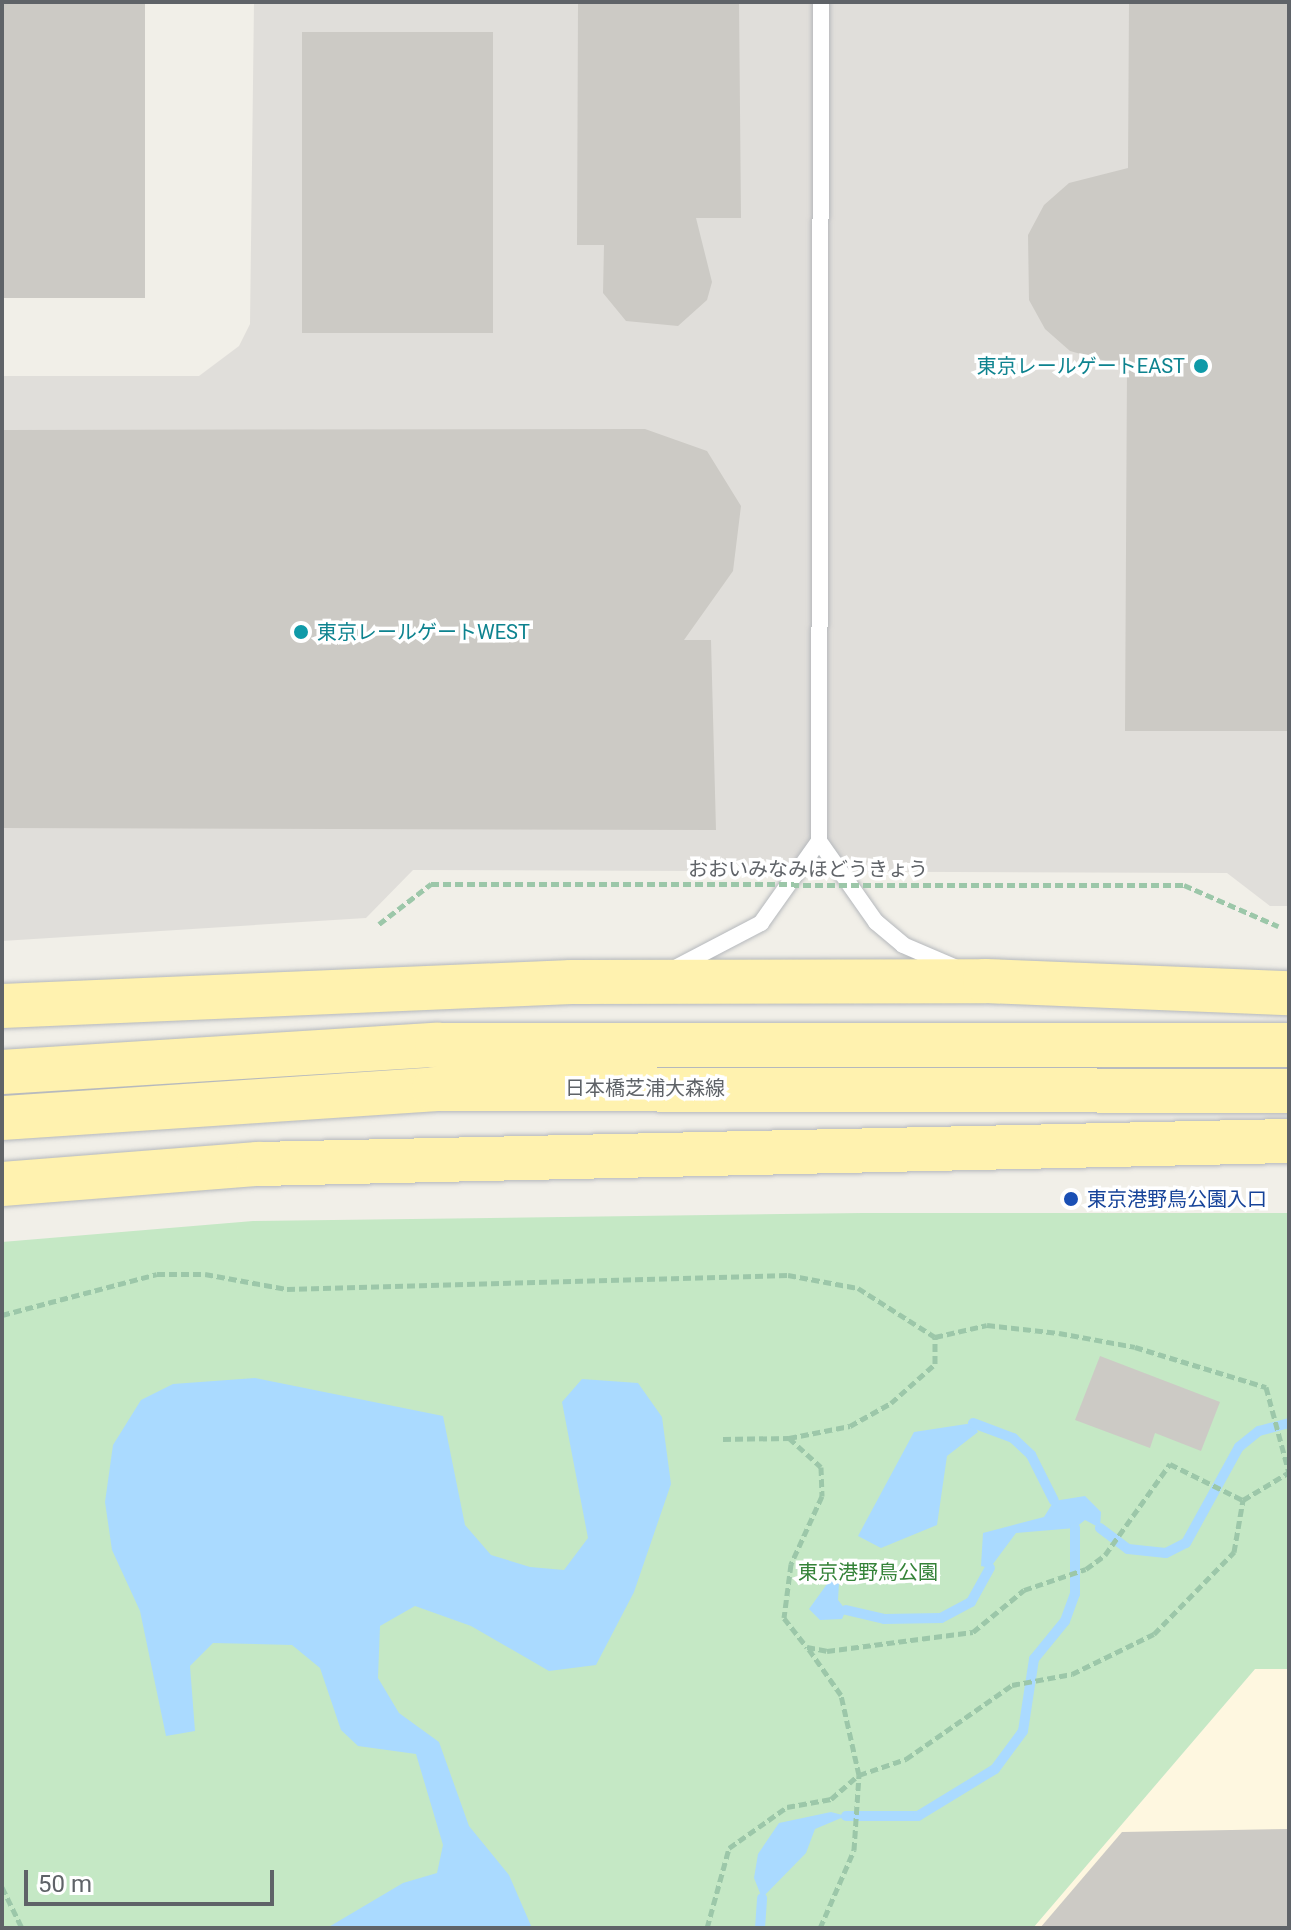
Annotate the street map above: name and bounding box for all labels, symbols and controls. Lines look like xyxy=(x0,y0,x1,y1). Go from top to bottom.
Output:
place label: 東京レールゲートEAST xyxy=(977,354,1185,378)
marker: 東京レールゲートEAST xyxy=(1192,357,1210,375)
place label: 東京レールゲートWEST xyxy=(317,620,530,644)
marker: 東京レールゲートWEST xyxy=(292,623,310,641)
street label: おおいみなみほどうきょう xyxy=(688,857,928,881)
street label: 日本橋芝浦大森線 xyxy=(565,1076,725,1100)
place label: 東京港野鳥公園入口 xyxy=(1087,1187,1267,1211)
marker: 東京港野鳥公園入口 xyxy=(1062,1190,1080,1208)
park label: 東京港野鳥公園 xyxy=(798,1560,938,1584)
scale bar xyxy=(28,1854,278,1904)
text: 50 m xyxy=(38,1870,92,1898)

